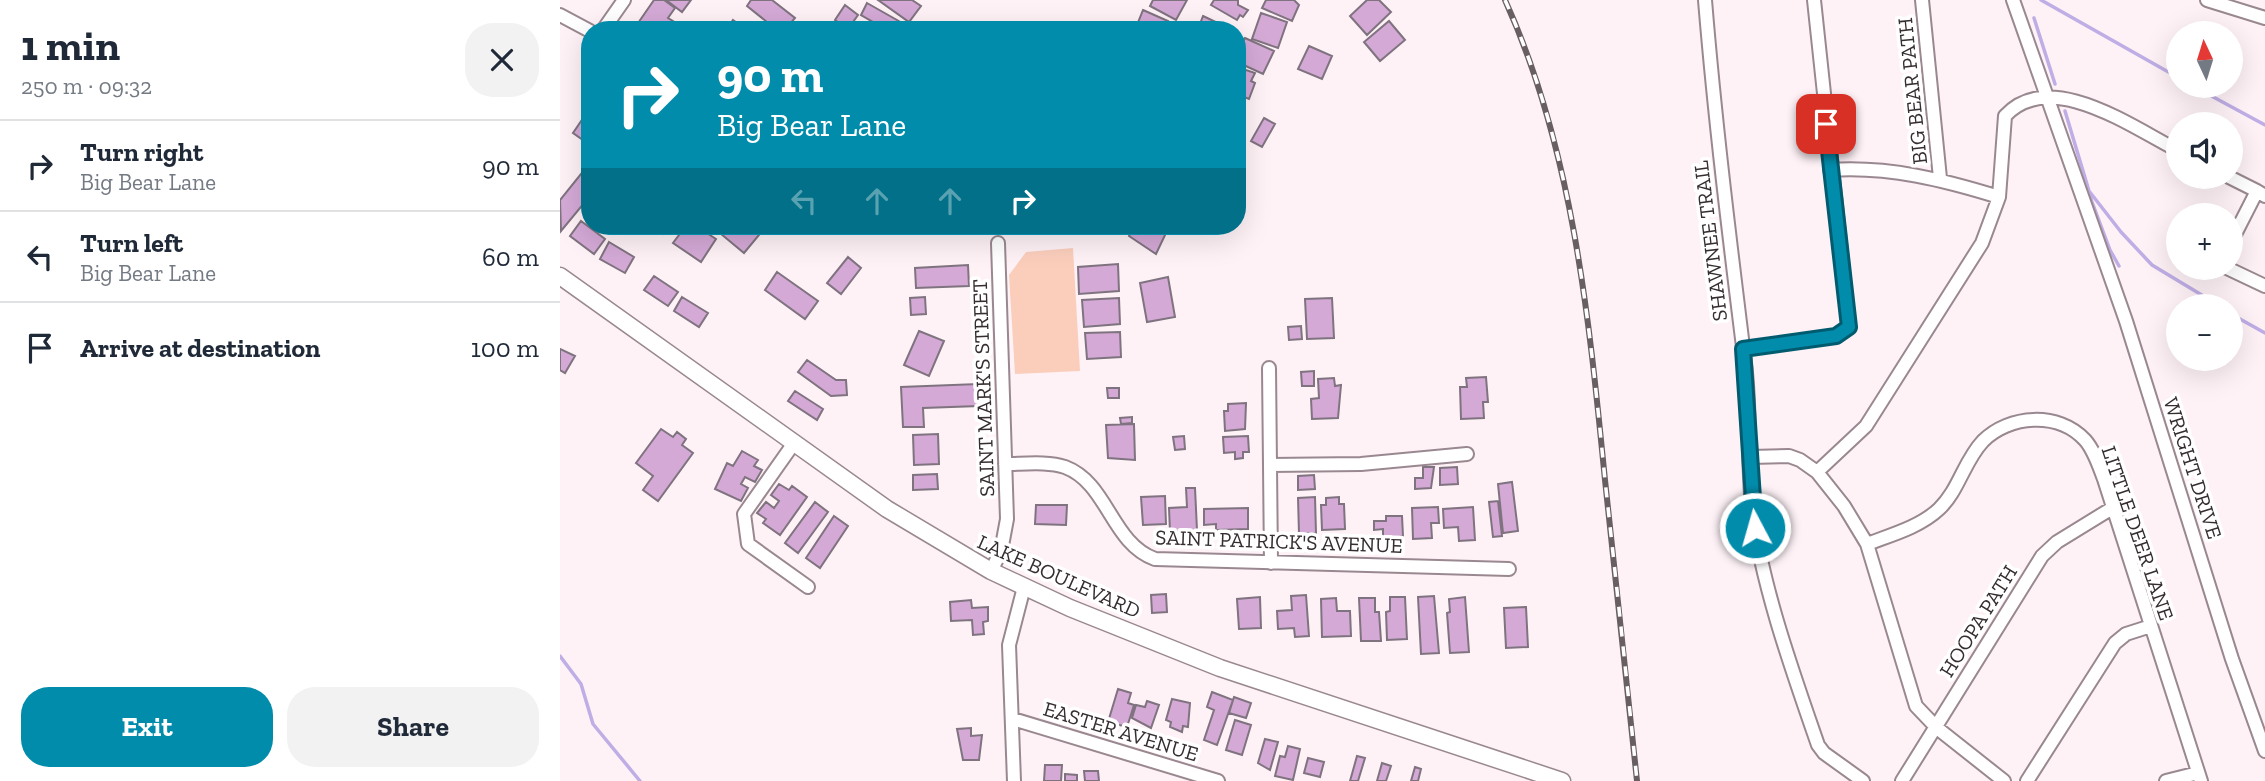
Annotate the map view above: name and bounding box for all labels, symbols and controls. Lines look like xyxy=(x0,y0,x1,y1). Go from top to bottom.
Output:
street label: BIG BEAR PATH xyxy=(1892,17,1932,165)
text: 1 min xyxy=(21,20,120,71)
north arrow xyxy=(2166,21,2244,98)
map controls xyxy=(2166,21,2243,371)
button: close xyxy=(465,23,539,97)
text: 90 m xyxy=(717,46,824,105)
icon: right xyxy=(602,49,693,140)
text: 250 m · 09:32 xyxy=(21,72,152,100)
pin xyxy=(1796,94,1856,154)
icon: arrive xyxy=(1807,105,1845,143)
text: Big Bear Lane xyxy=(717,106,906,144)
button: sound xyxy=(2166,112,2243,189)
text: Turn right xyxy=(80,136,203,168)
icon: right xyxy=(21,147,59,185)
text: 90 m xyxy=(482,150,539,182)
street label: SHAWNEE TRAIL xyxy=(1688,159,1732,323)
text: Big Bear Lane xyxy=(80,168,216,196)
icon: left xyxy=(785,182,823,220)
icon: ahead xyxy=(858,182,896,220)
icon: ahead xyxy=(931,182,969,220)
icon: right xyxy=(1004,182,1042,220)
button: + xyxy=(2166,203,2243,280)
text: Turn left xyxy=(80,227,183,259)
icon: left xyxy=(21,238,59,276)
text: 60 m xyxy=(482,241,539,273)
text: Big Bear Lane xyxy=(80,259,216,287)
street label: SAINT MARK'S STREET xyxy=(967,279,999,497)
button: − xyxy=(2166,294,2243,371)
icon: arrive xyxy=(21,329,59,367)
text: Arrive at destination xyxy=(80,332,320,364)
text: 100 m xyxy=(471,332,539,364)
street label: WRIGHT DRIVE xyxy=(2158,394,2228,542)
street label: LITTLE DEER LANE xyxy=(2096,443,2180,623)
position arrow xyxy=(1718,491,1792,565)
street label: SAINT PATRICK'S AVENUE xyxy=(1155,524,1403,558)
street label: LAKE BOULEVARD xyxy=(974,529,1144,623)
street label: HOOPA PATH xyxy=(1934,561,2022,681)
button: Exit xyxy=(21,687,273,767)
button: Share xyxy=(287,687,539,767)
street label: EASTER AVENUE xyxy=(1041,696,1201,766)

